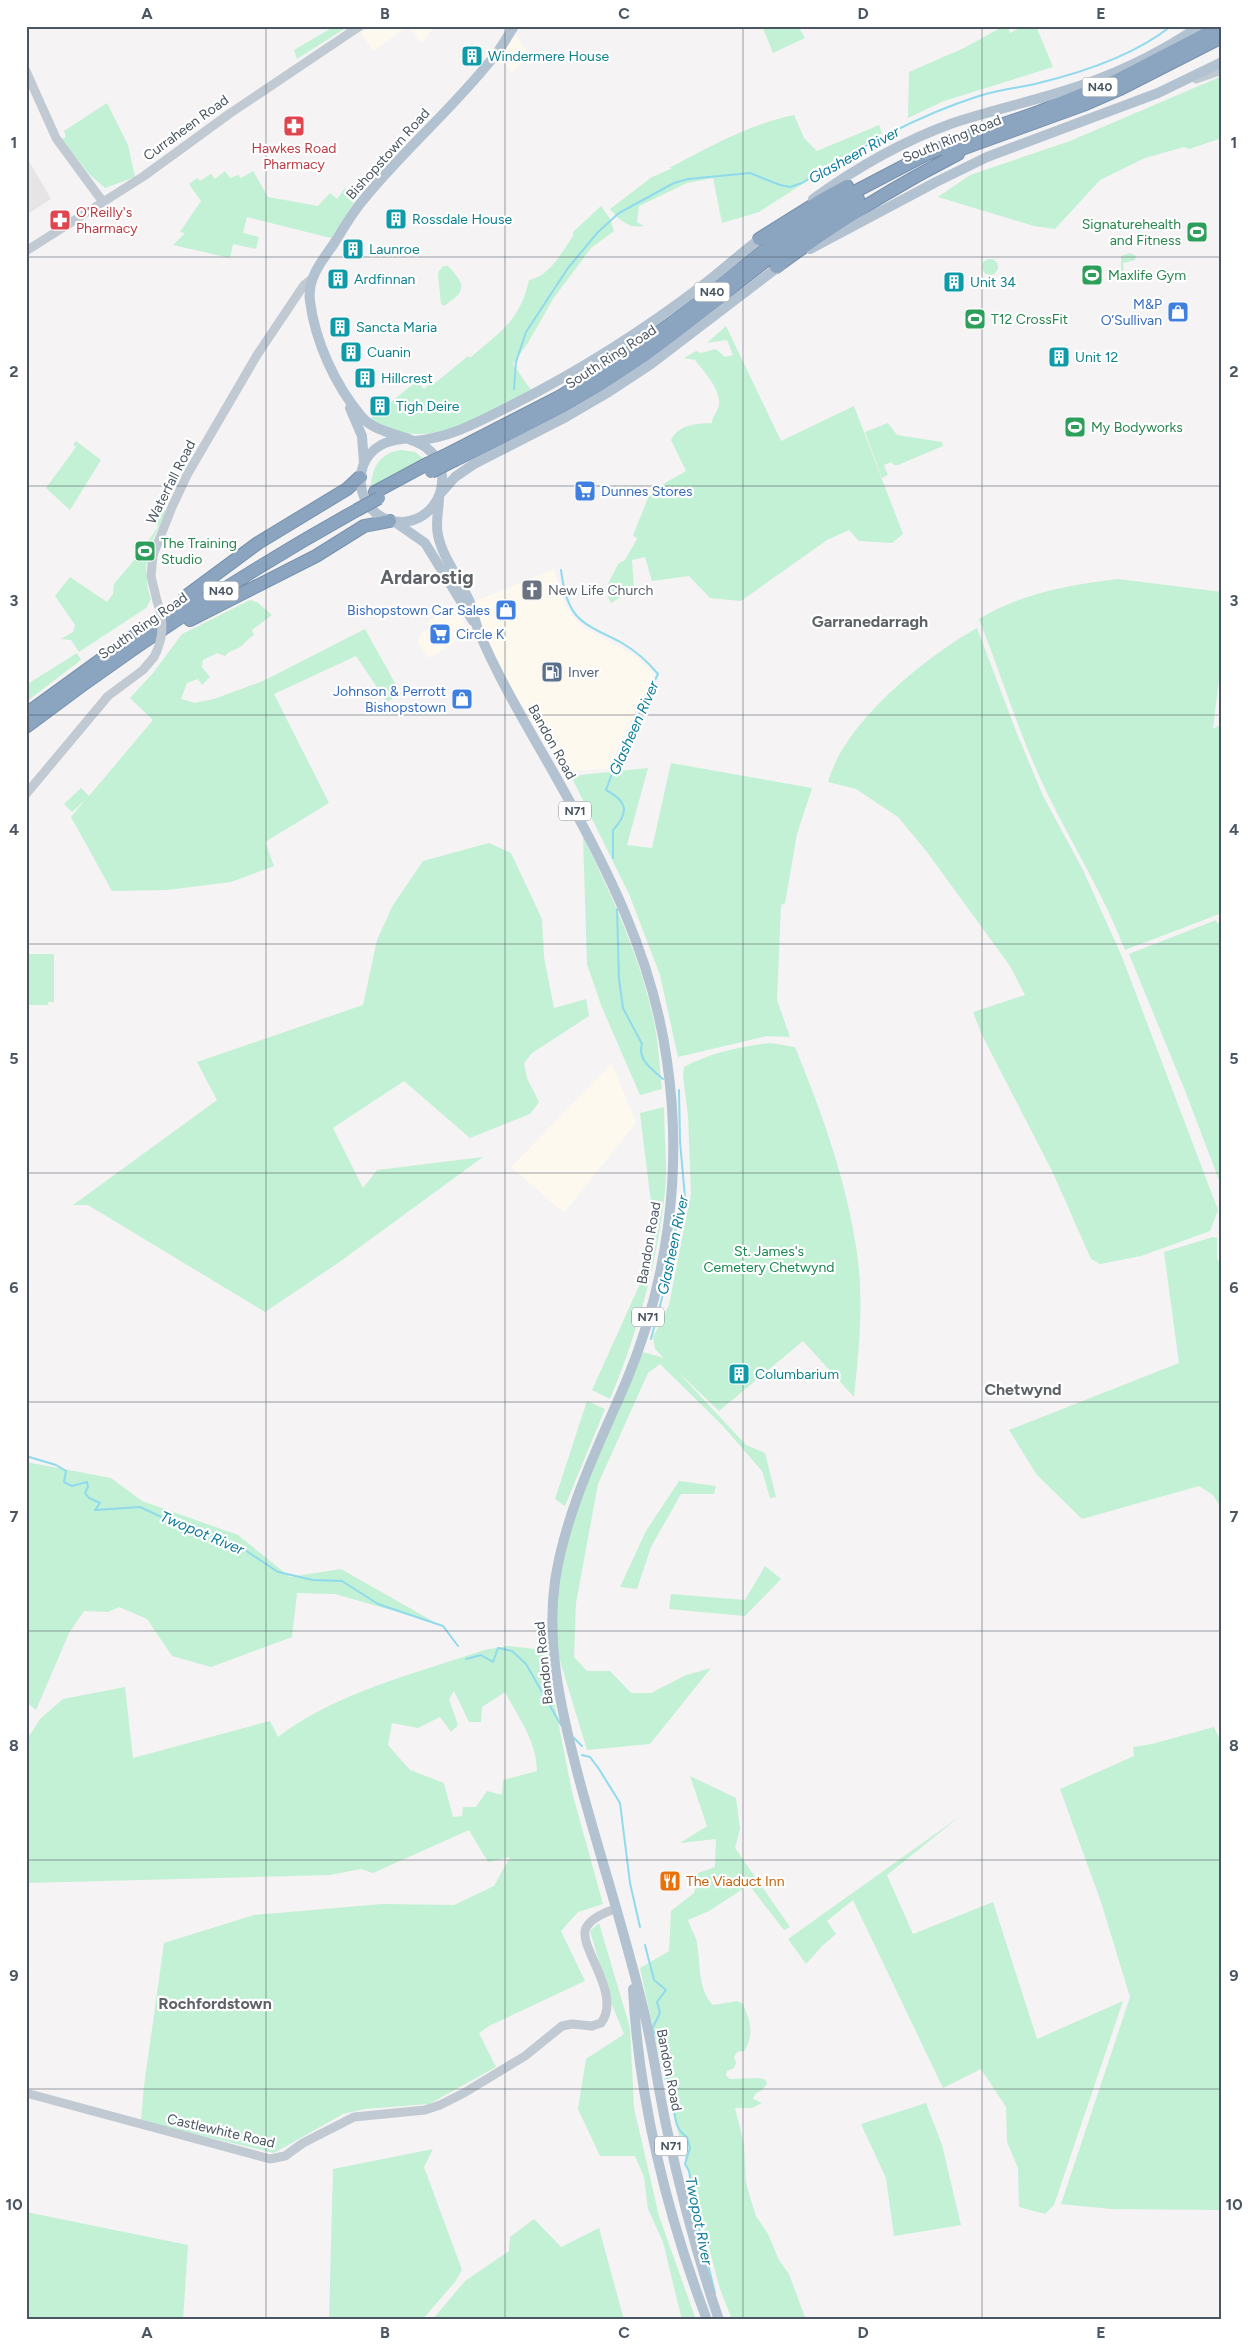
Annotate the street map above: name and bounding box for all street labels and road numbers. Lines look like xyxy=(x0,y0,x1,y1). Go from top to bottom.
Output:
road number: N40 xyxy=(1082,77,1118,96)
street label: Curraheen Road xyxy=(140,91,232,165)
street label: Bishopstown Road xyxy=(343,105,433,203)
street label: South Ring Road xyxy=(900,111,1004,167)
road number: N40 xyxy=(694,282,730,302)
street label: South Ring Road xyxy=(562,321,660,393)
street label: Waterfall Road xyxy=(143,437,199,527)
road number: N40 xyxy=(204,582,238,600)
street label: South Ring Road xyxy=(95,589,191,663)
street label: Bandon Road xyxy=(524,701,580,783)
road number: N71 xyxy=(559,801,591,820)
street label: Bandon Road xyxy=(633,1200,665,1286)
road number: N71 xyxy=(632,1308,664,1326)
street label: Bandon Road xyxy=(531,1621,557,1705)
street label: Bandon Road xyxy=(653,2027,685,2113)
street label: Castlewhite Road xyxy=(165,2110,277,2152)
road number: N71 xyxy=(655,2136,687,2156)

